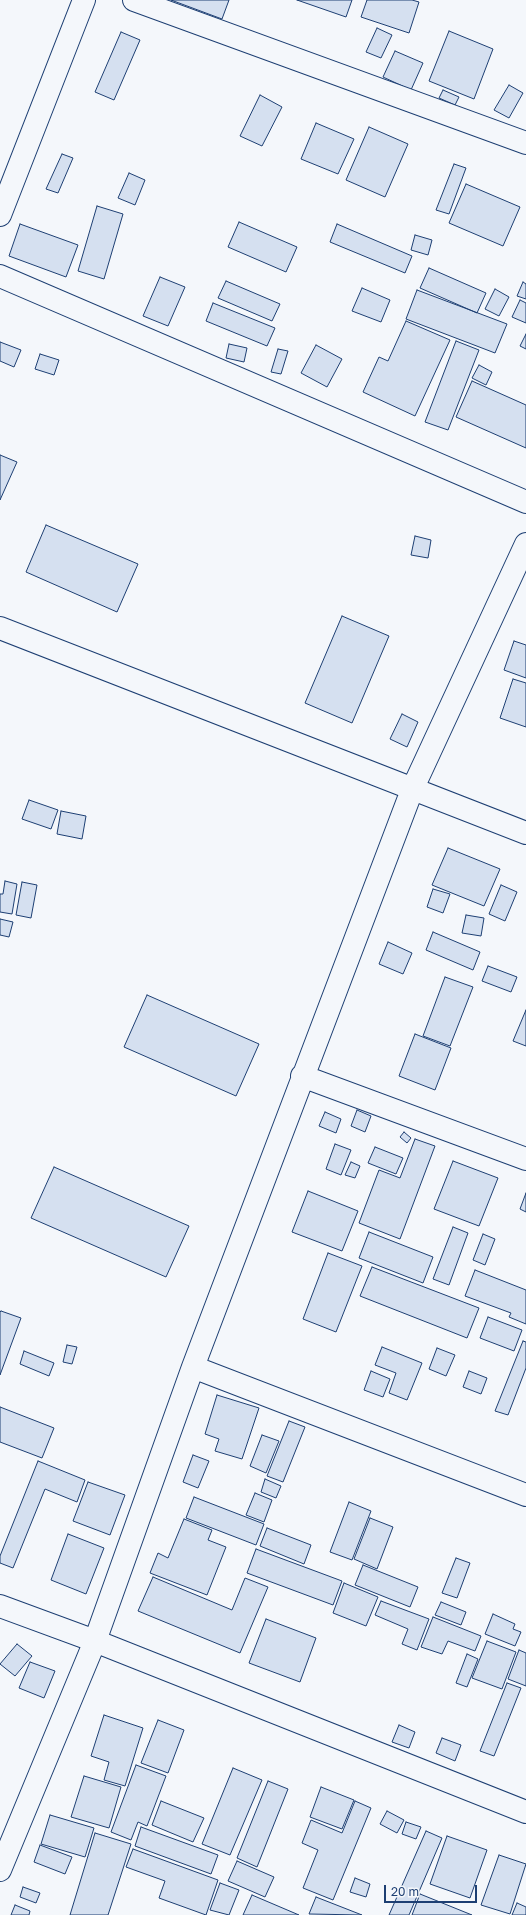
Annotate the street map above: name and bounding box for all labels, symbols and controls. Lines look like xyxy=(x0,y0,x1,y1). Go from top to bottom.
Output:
scale bar xyxy=(386,1877,479,1903)
text: 20 m xyxy=(391,1884,419,1899)

